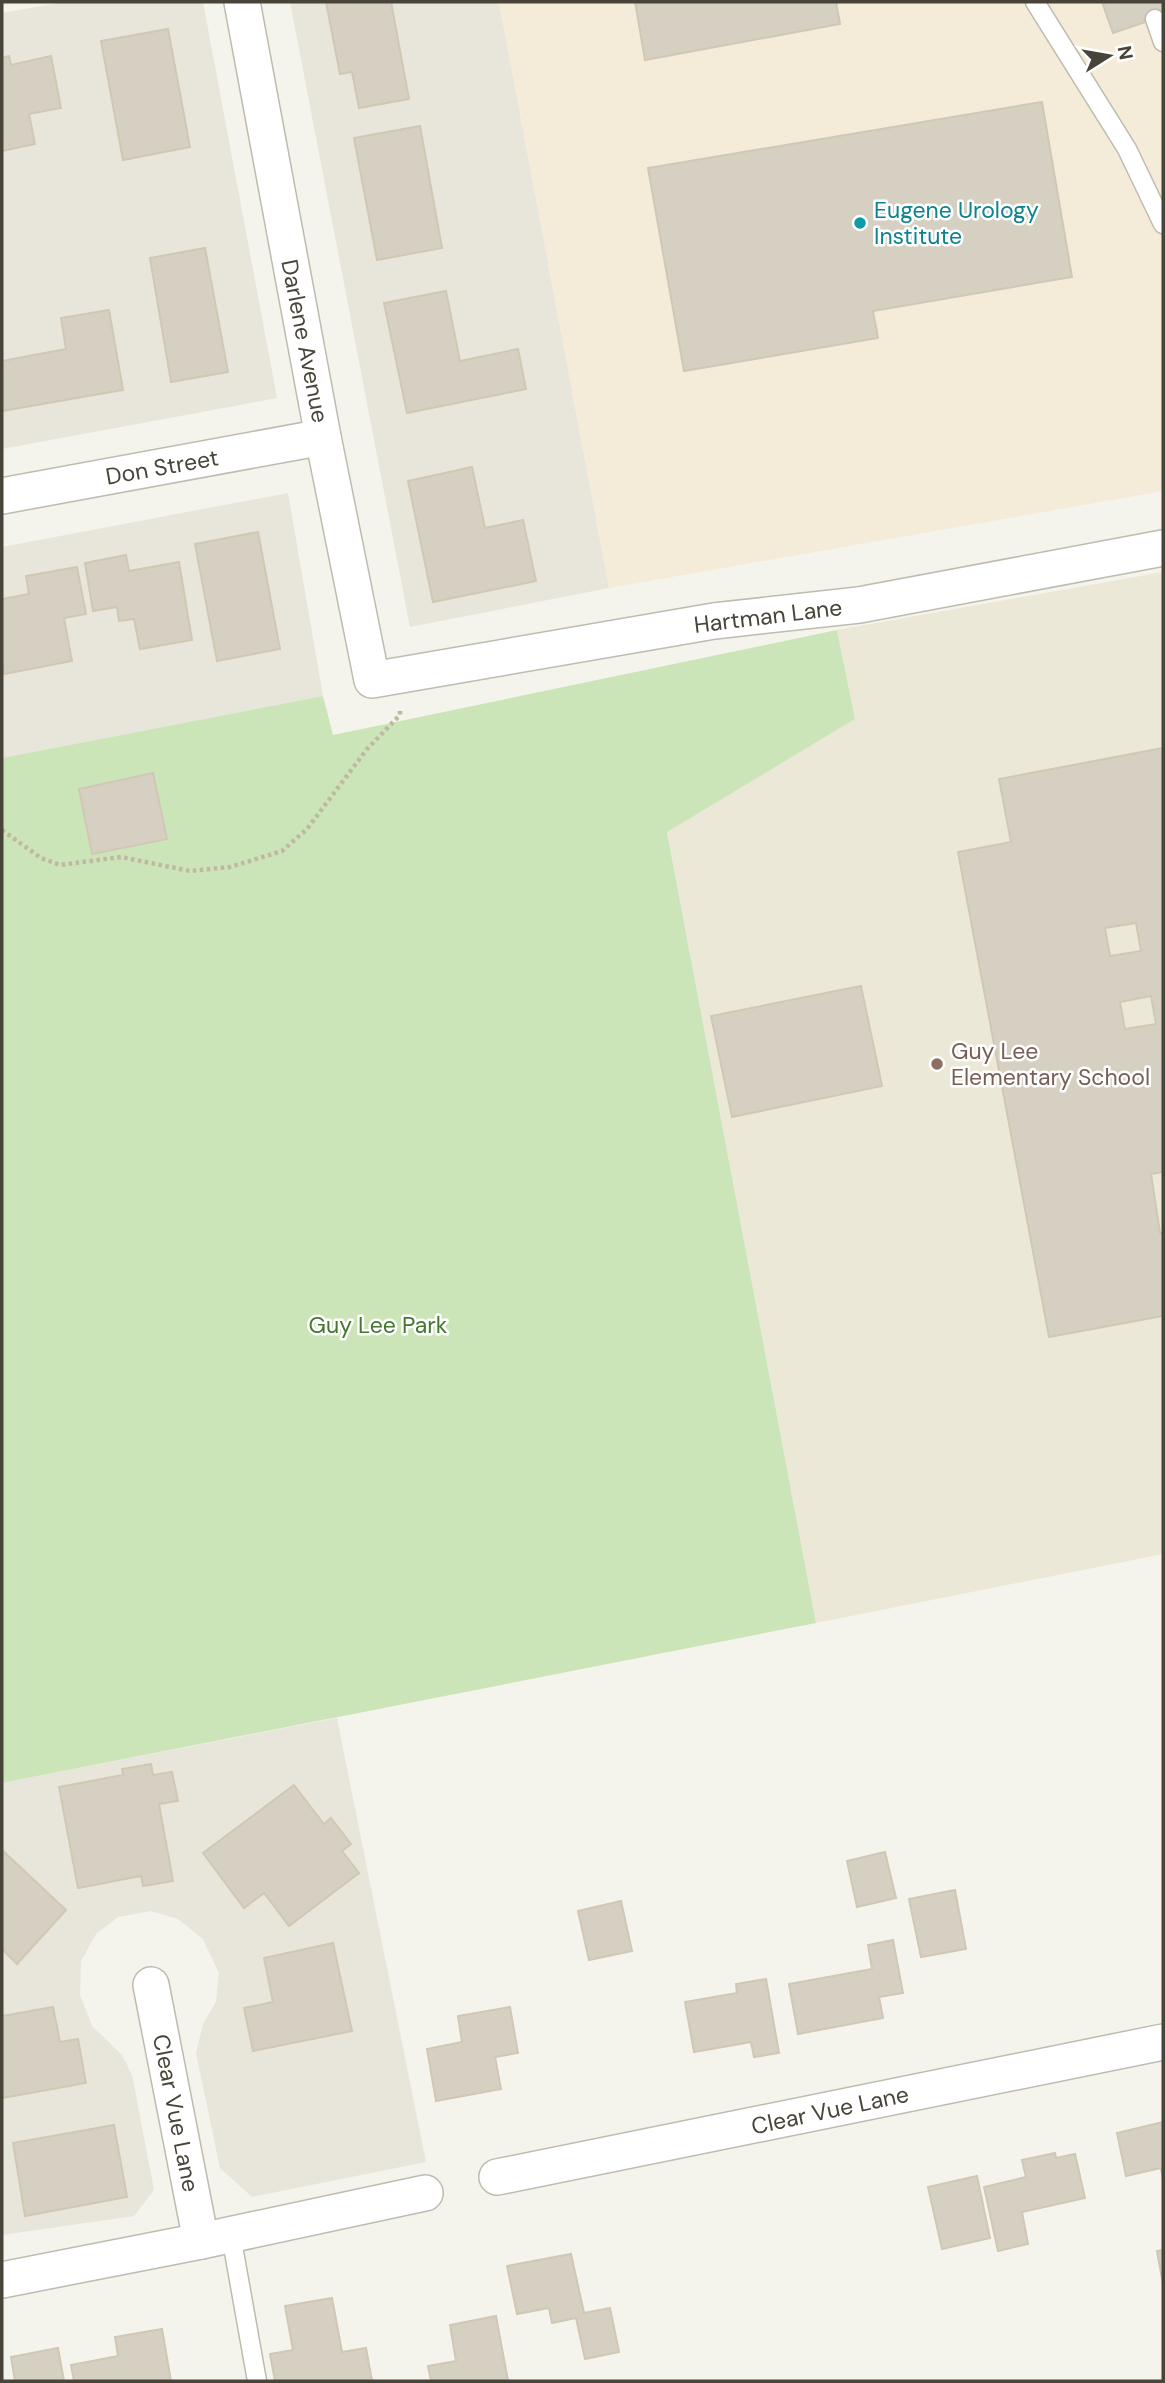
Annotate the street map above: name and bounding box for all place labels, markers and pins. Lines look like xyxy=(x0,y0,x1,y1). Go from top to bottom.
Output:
place label: Eugene Urology Institute xyxy=(874,195,1039,251)
marker: Eugene Urology Institute xyxy=(852,215,868,231)
place label: Guy Lee Elementary School xyxy=(951,1036,1150,1092)
marker: Guy Lee Elementary School xyxy=(929,1056,945,1072)

